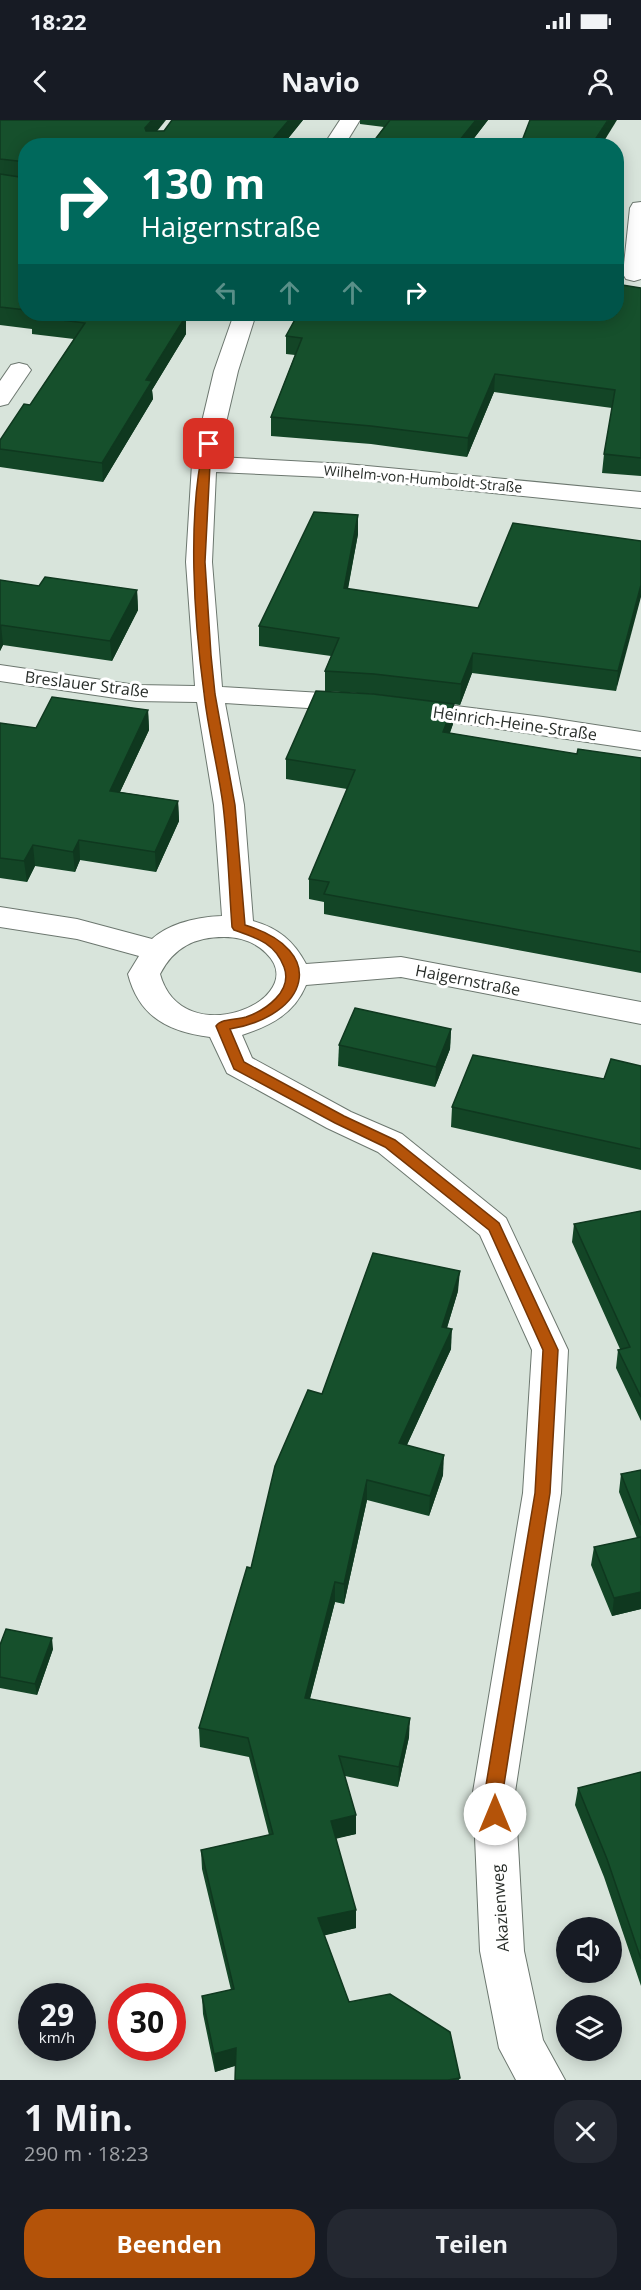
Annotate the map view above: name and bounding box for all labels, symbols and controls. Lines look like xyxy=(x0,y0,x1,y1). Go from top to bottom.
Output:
text: 18:22 xyxy=(30,6,87,36)
text: Navio xyxy=(281,63,360,100)
icon: back xyxy=(24,65,57,98)
icon: person xyxy=(584,65,617,98)
text: 130 m xyxy=(141,154,265,211)
icon: right xyxy=(42,162,120,240)
text: Haigernstraße xyxy=(141,208,321,245)
icon: left xyxy=(210,276,243,309)
icon: ahead xyxy=(273,276,306,309)
icon: ahead xyxy=(336,276,369,309)
icon: right xyxy=(399,276,432,309)
pin xyxy=(183,418,234,469)
icon: arrive xyxy=(192,427,225,460)
street label: Wilhelm-von-Humboldt-Straße xyxy=(323,460,523,497)
street label: Breslauer Straße xyxy=(24,665,150,703)
street label: Heinrich-Heine-Straße xyxy=(432,701,598,745)
street label: Haigernstraße xyxy=(414,959,522,1001)
position arrow xyxy=(463,1782,527,1846)
street label: Akazienweg xyxy=(486,1863,514,1953)
map controls xyxy=(556,1917,622,2061)
button: sound xyxy=(556,1917,622,1983)
speed limit sign: 30 xyxy=(108,1983,186,2061)
text: 29 xyxy=(40,1994,74,2035)
button: layers xyxy=(556,1995,622,2061)
text: km/h xyxy=(39,2027,75,2047)
text: 1 Min. xyxy=(24,2093,133,2142)
button: close xyxy=(554,2100,617,2163)
text: 290 m · 18:23 xyxy=(24,2140,149,2167)
button: Beenden xyxy=(24,2209,315,2278)
button: Teilen xyxy=(327,2209,617,2278)

